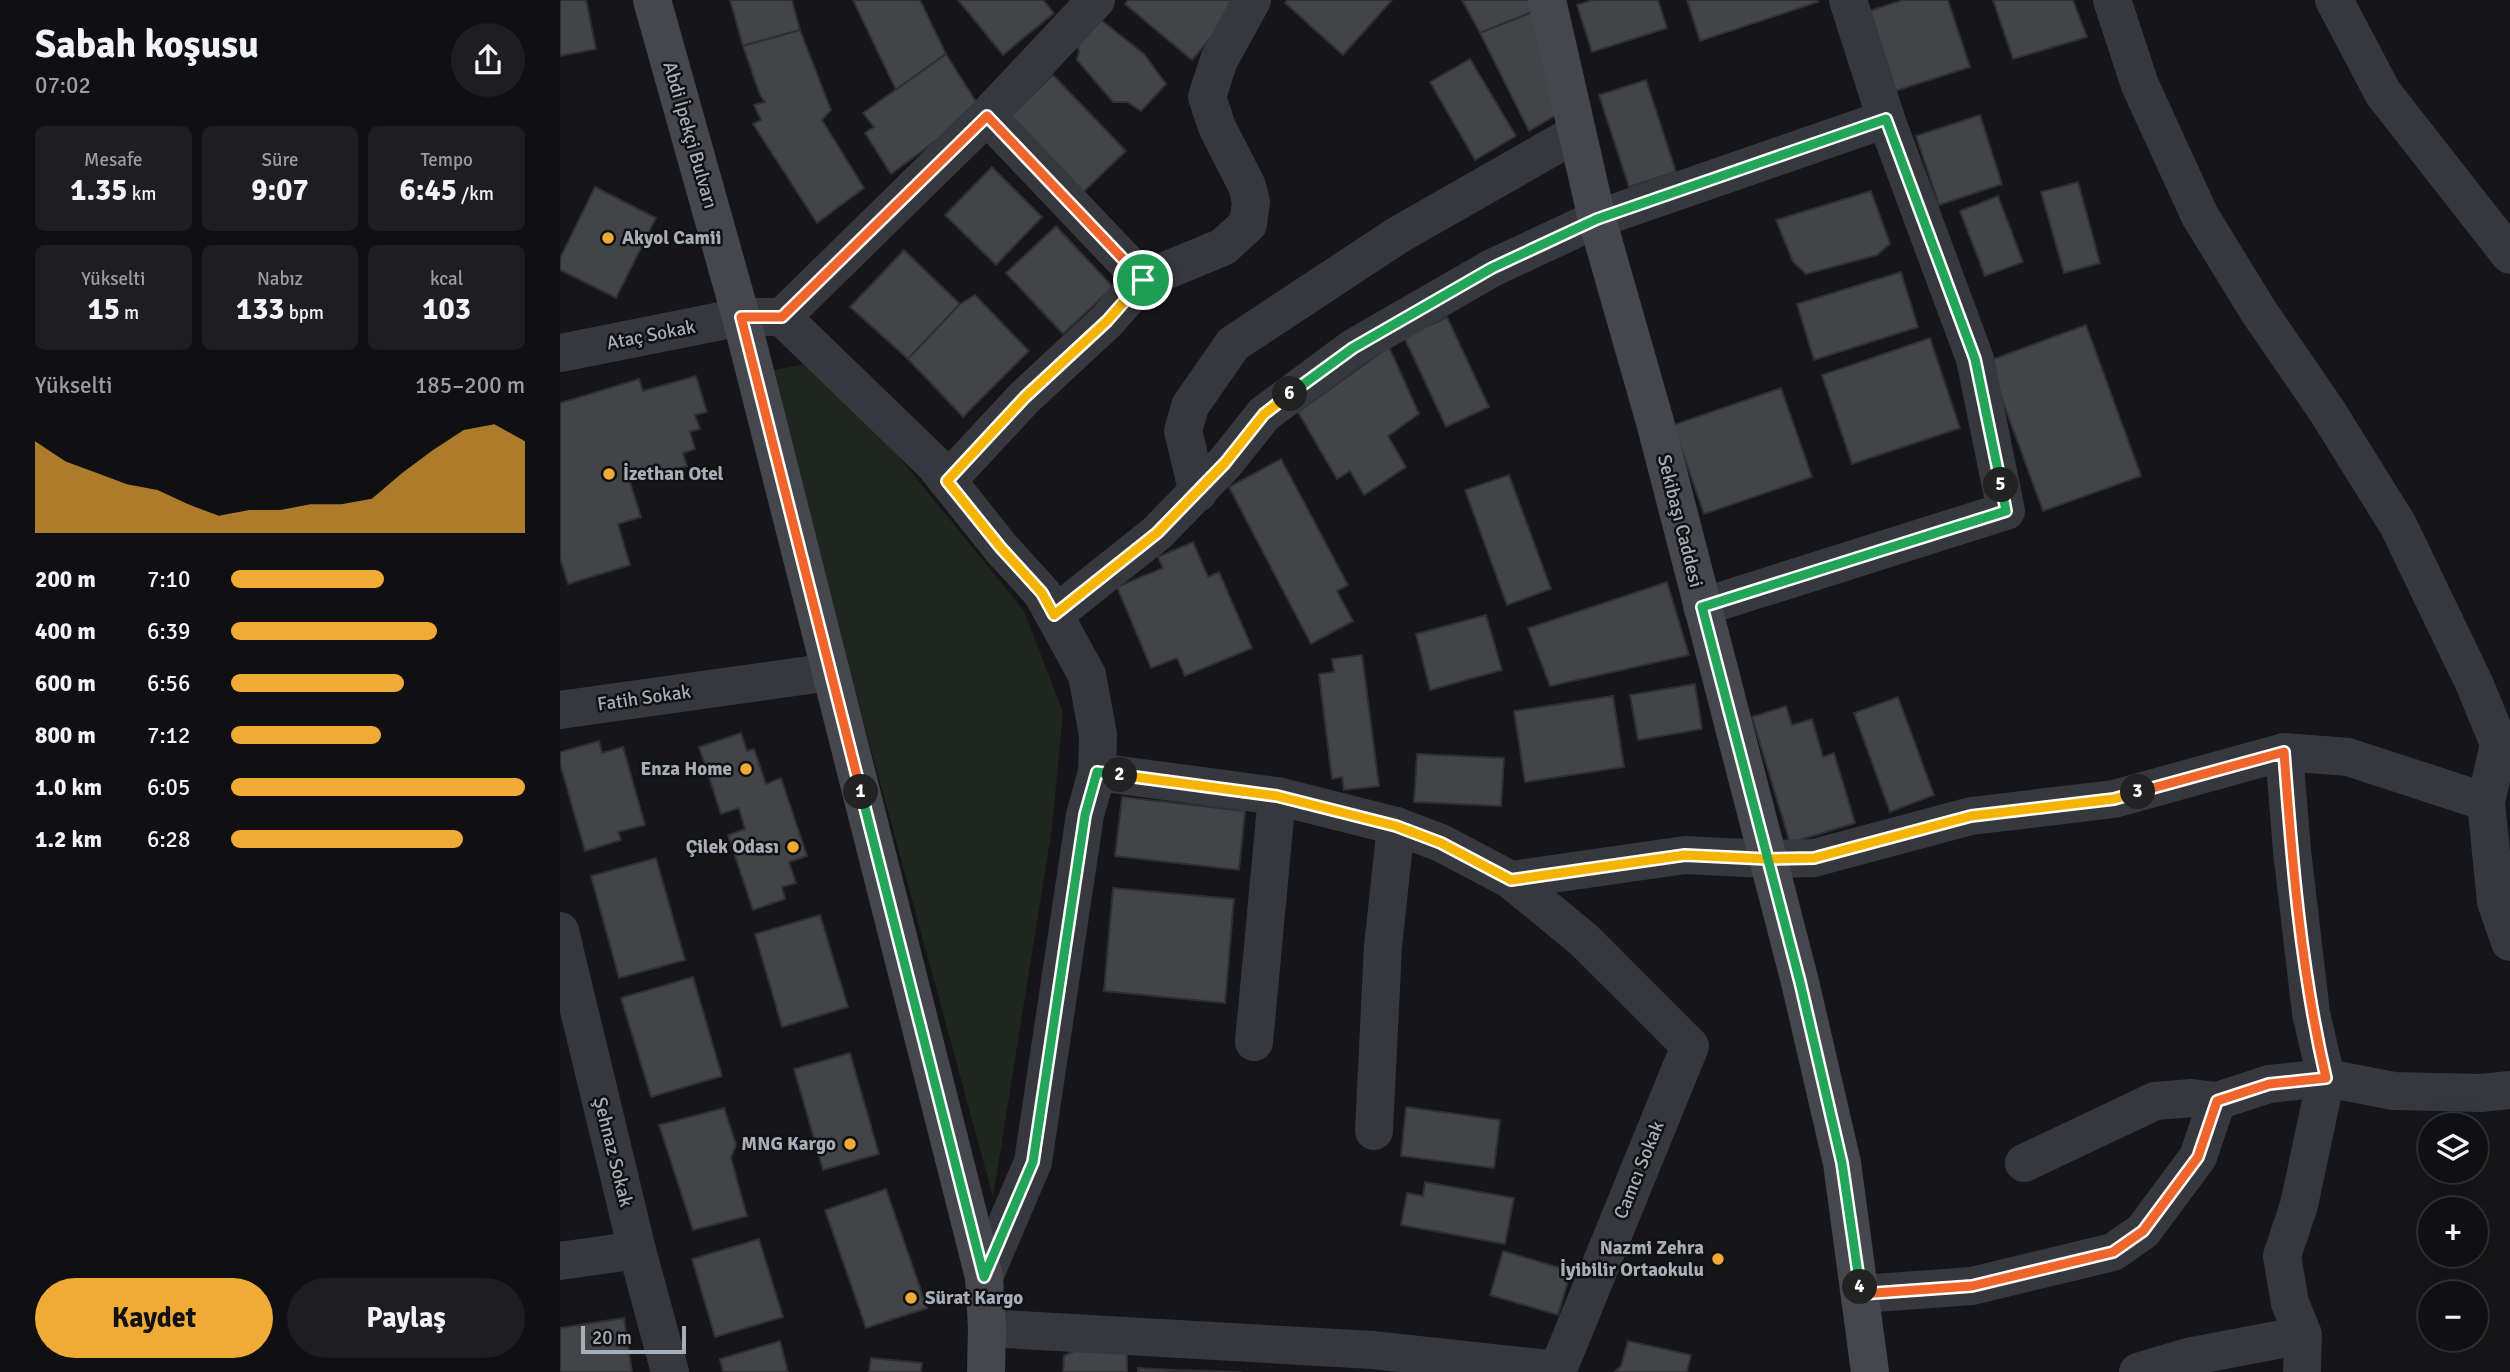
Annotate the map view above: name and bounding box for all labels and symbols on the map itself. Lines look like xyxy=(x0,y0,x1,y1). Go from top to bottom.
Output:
street label: Abdi İpekçi Bulvarı xyxy=(658,59,722,211)
place label: Akyol Camii xyxy=(622,226,721,250)
marker: Akyol Camii xyxy=(600,230,616,246)
pin xyxy=(1113,250,1173,310)
street label: Ataç Sokak xyxy=(605,315,698,355)
pin: 6 xyxy=(1272,376,1308,412)
street label: Sekibaşı Caddesi xyxy=(1652,452,1708,590)
place label: İzethan Otel xyxy=(623,462,724,486)
marker: İzethan Otel xyxy=(601,466,617,482)
pin: 5 xyxy=(1984,468,2018,503)
street label: Fatih Sokak xyxy=(596,679,693,716)
place label: Enza Home xyxy=(640,757,732,781)
pin: 2 xyxy=(1102,758,1138,792)
marker: Enza Home xyxy=(738,761,754,777)
pin: 1 xyxy=(844,774,878,810)
pin: 3 xyxy=(2120,774,2156,810)
place label: Çilek Odası xyxy=(686,835,779,859)
marker: Çilek Odası xyxy=(785,839,801,855)
street label: Şehnaz Sokak xyxy=(588,1095,638,1210)
street label: Camcı Sokak xyxy=(1608,1117,1670,1223)
place label: MNG Kargo xyxy=(741,1132,836,1156)
marker: MNG Kargo xyxy=(842,1136,858,1152)
place label: Nazmi Zehra İyibilir Ortaokulu xyxy=(1560,1236,1704,1282)
marker: Nazmi Zehra İyibilir Ortaokulu xyxy=(1710,1251,1726,1267)
pin: 4 xyxy=(1842,1270,1878,1304)
place label: Sürat Kargo xyxy=(925,1286,1023,1310)
marker: Sürat Kargo xyxy=(903,1290,919,1306)
scale bar xyxy=(581,1323,686,1355)

